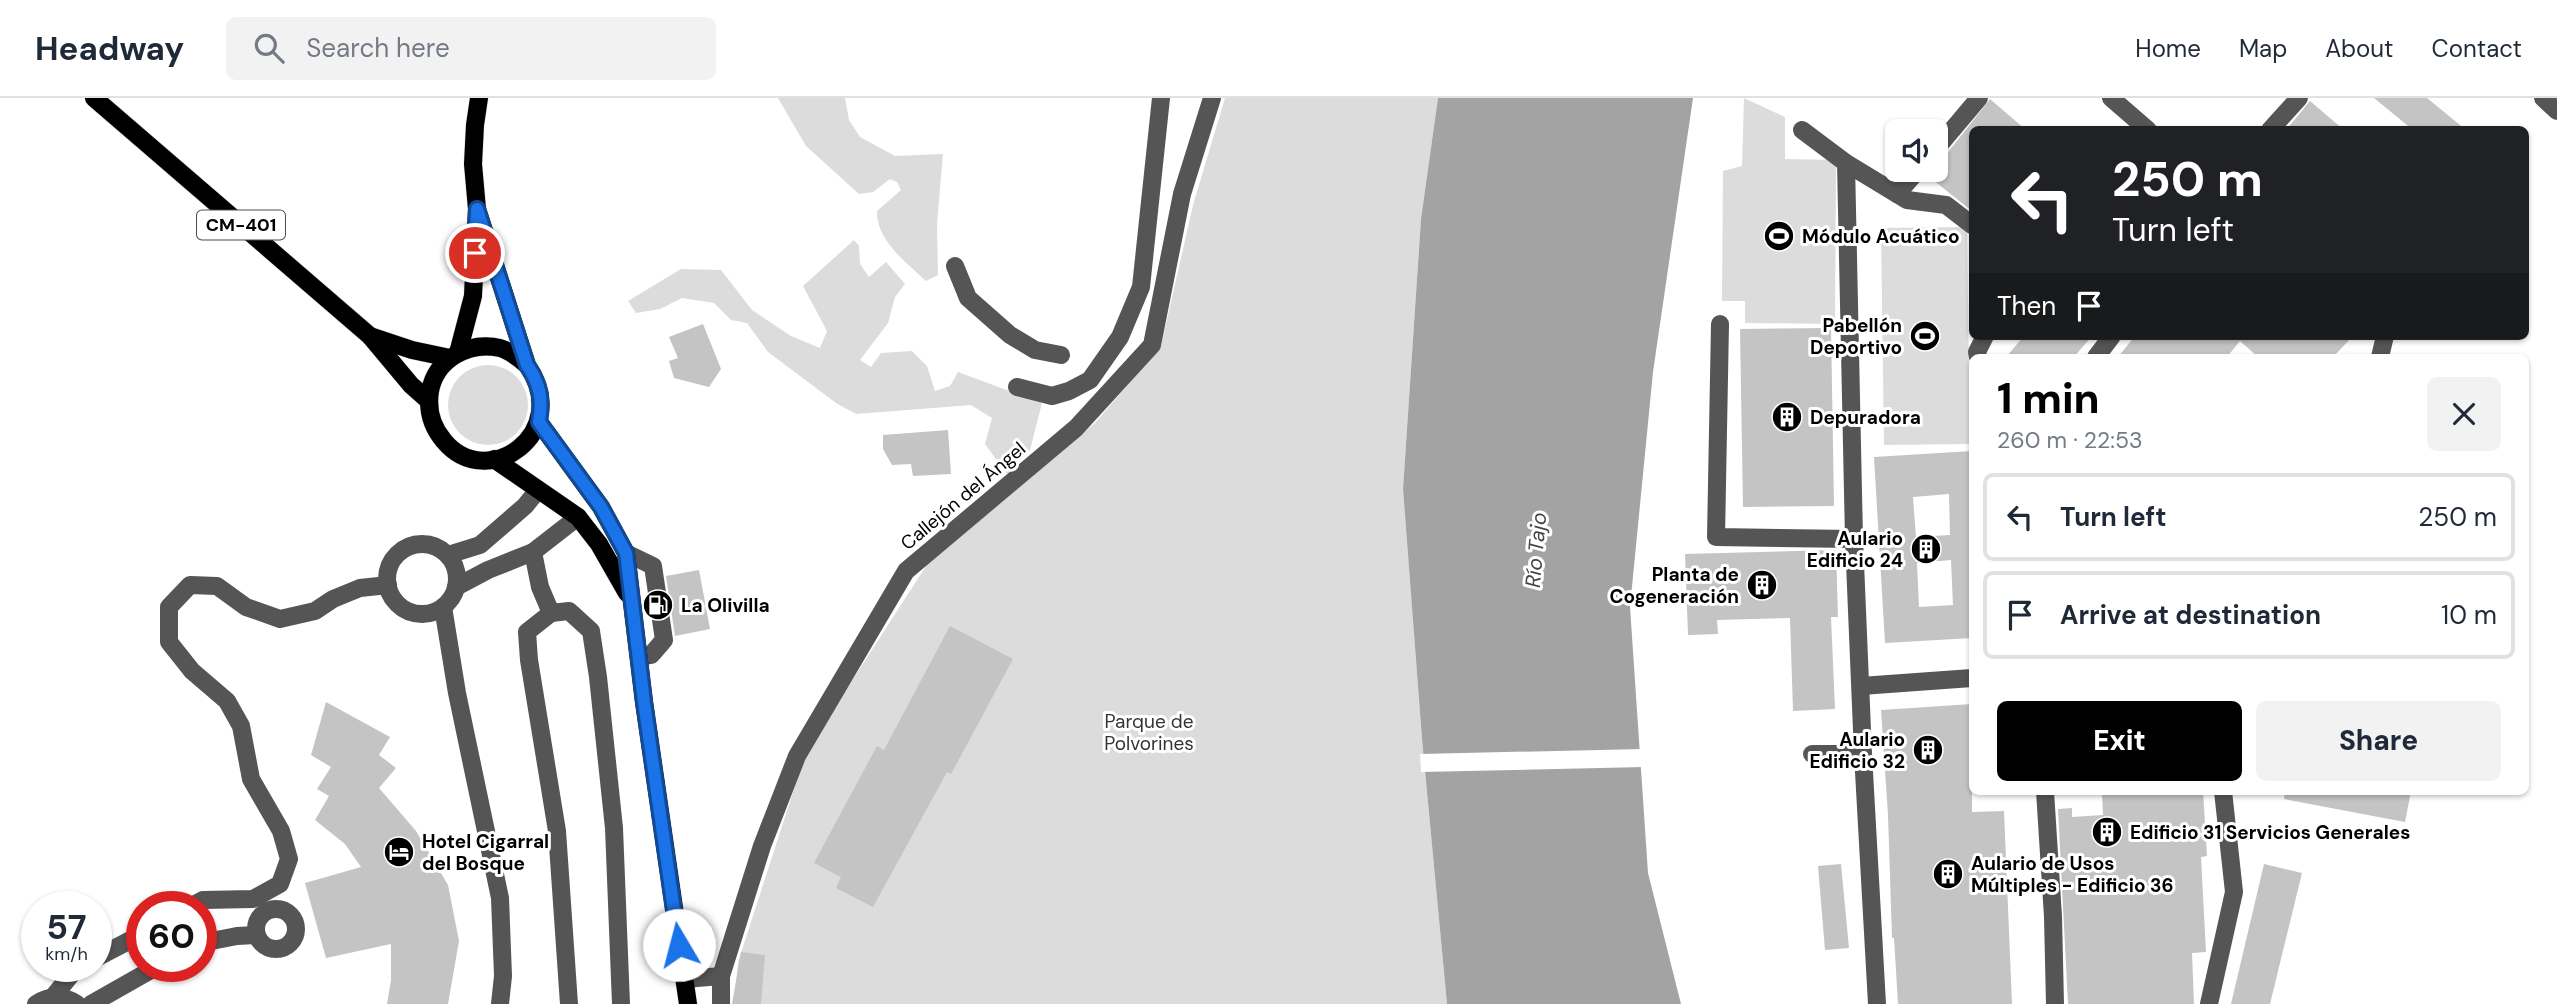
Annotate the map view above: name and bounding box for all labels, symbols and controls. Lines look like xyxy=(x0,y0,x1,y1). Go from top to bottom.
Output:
search box xyxy=(226,17,716,80)
text: Headway xyxy=(35,27,184,70)
icon: search xyxy=(250,29,288,67)
text: Search here xyxy=(306,31,450,65)
text: Home xyxy=(2135,33,2201,64)
text: Map xyxy=(2239,33,2287,64)
text: About xyxy=(2325,33,2394,64)
text: Contact xyxy=(2432,33,2522,64)
map controls xyxy=(1885,119,1948,182)
button: sound xyxy=(1885,119,1948,182)
text: 250 m xyxy=(2112,147,2263,211)
icon: left xyxy=(1997,154,2088,245)
text: Turn left xyxy=(2112,209,2234,251)
road number: CM-401 xyxy=(197,210,285,240)
sports icon: Módulo Acuático xyxy=(1762,219,1796,253)
pin xyxy=(445,223,505,283)
place label: Módulo Acuático xyxy=(1802,224,1960,249)
icon: arrive xyxy=(456,234,494,272)
icon: arrive xyxy=(2070,287,2108,325)
text: Then xyxy=(1997,289,2056,323)
place label: Pabellón Deportivo xyxy=(1810,313,1902,360)
sports icon: Pabellón Deportivo xyxy=(1908,319,1942,353)
text: 1 min xyxy=(1997,371,2100,426)
button: close xyxy=(2427,377,2501,451)
building icon: Depuradora xyxy=(1770,400,1804,434)
place label: Depuradora xyxy=(1810,405,1921,430)
text: 260 m · 22:53 xyxy=(1997,425,2143,455)
street label: Callejón del Ángel xyxy=(895,436,1031,556)
icon: left xyxy=(2001,498,2039,536)
text: Turn left xyxy=(2060,500,2167,534)
text: 250 m xyxy=(2418,500,2497,534)
water label: Río Tajo xyxy=(1519,511,1553,589)
place label: Aulario Edificio 24 xyxy=(1807,526,1903,573)
building icon: Aulario Edificio 24 xyxy=(1909,532,1943,566)
place label: Planta de Cogeneración xyxy=(1609,562,1739,609)
building icon: Planta de Cogeneración xyxy=(1745,568,1779,602)
fuel station icon: La Olivilla xyxy=(641,588,675,622)
place label: La Olivilla xyxy=(681,593,770,618)
icon: arrive xyxy=(2001,596,2039,634)
text: Arrive at destination xyxy=(2060,598,2321,632)
text: 10 m xyxy=(2441,598,2497,632)
button: Exit xyxy=(1997,701,2242,781)
button: Share xyxy=(2256,701,2501,781)
park label: Parque de Polvorines xyxy=(1104,709,1194,756)
place label: Aulario Edificio 32 xyxy=(1809,727,1905,774)
building icon: Aulario Edificio 32 xyxy=(1911,733,1945,767)
building icon: Edificio 31 Servicios Generales xyxy=(2090,815,2124,849)
place label: Edificio 31 Servicios Generales xyxy=(2130,820,2410,845)
place label: Hotel Cigarral del Bosque xyxy=(422,829,549,876)
hotel icon: Hotel Cigarral del Bosque xyxy=(382,835,416,869)
place label: Aulario de Usos Múltiples - Edificio 36 xyxy=(1971,851,2174,898)
building icon: Aulario de Usos Múltiples - Edificio 36 xyxy=(1931,857,1965,891)
speed limit sign: 60 xyxy=(126,891,217,982)
text: 57 xyxy=(46,904,87,950)
position arrow xyxy=(642,908,716,982)
text: km/h xyxy=(45,942,88,966)

